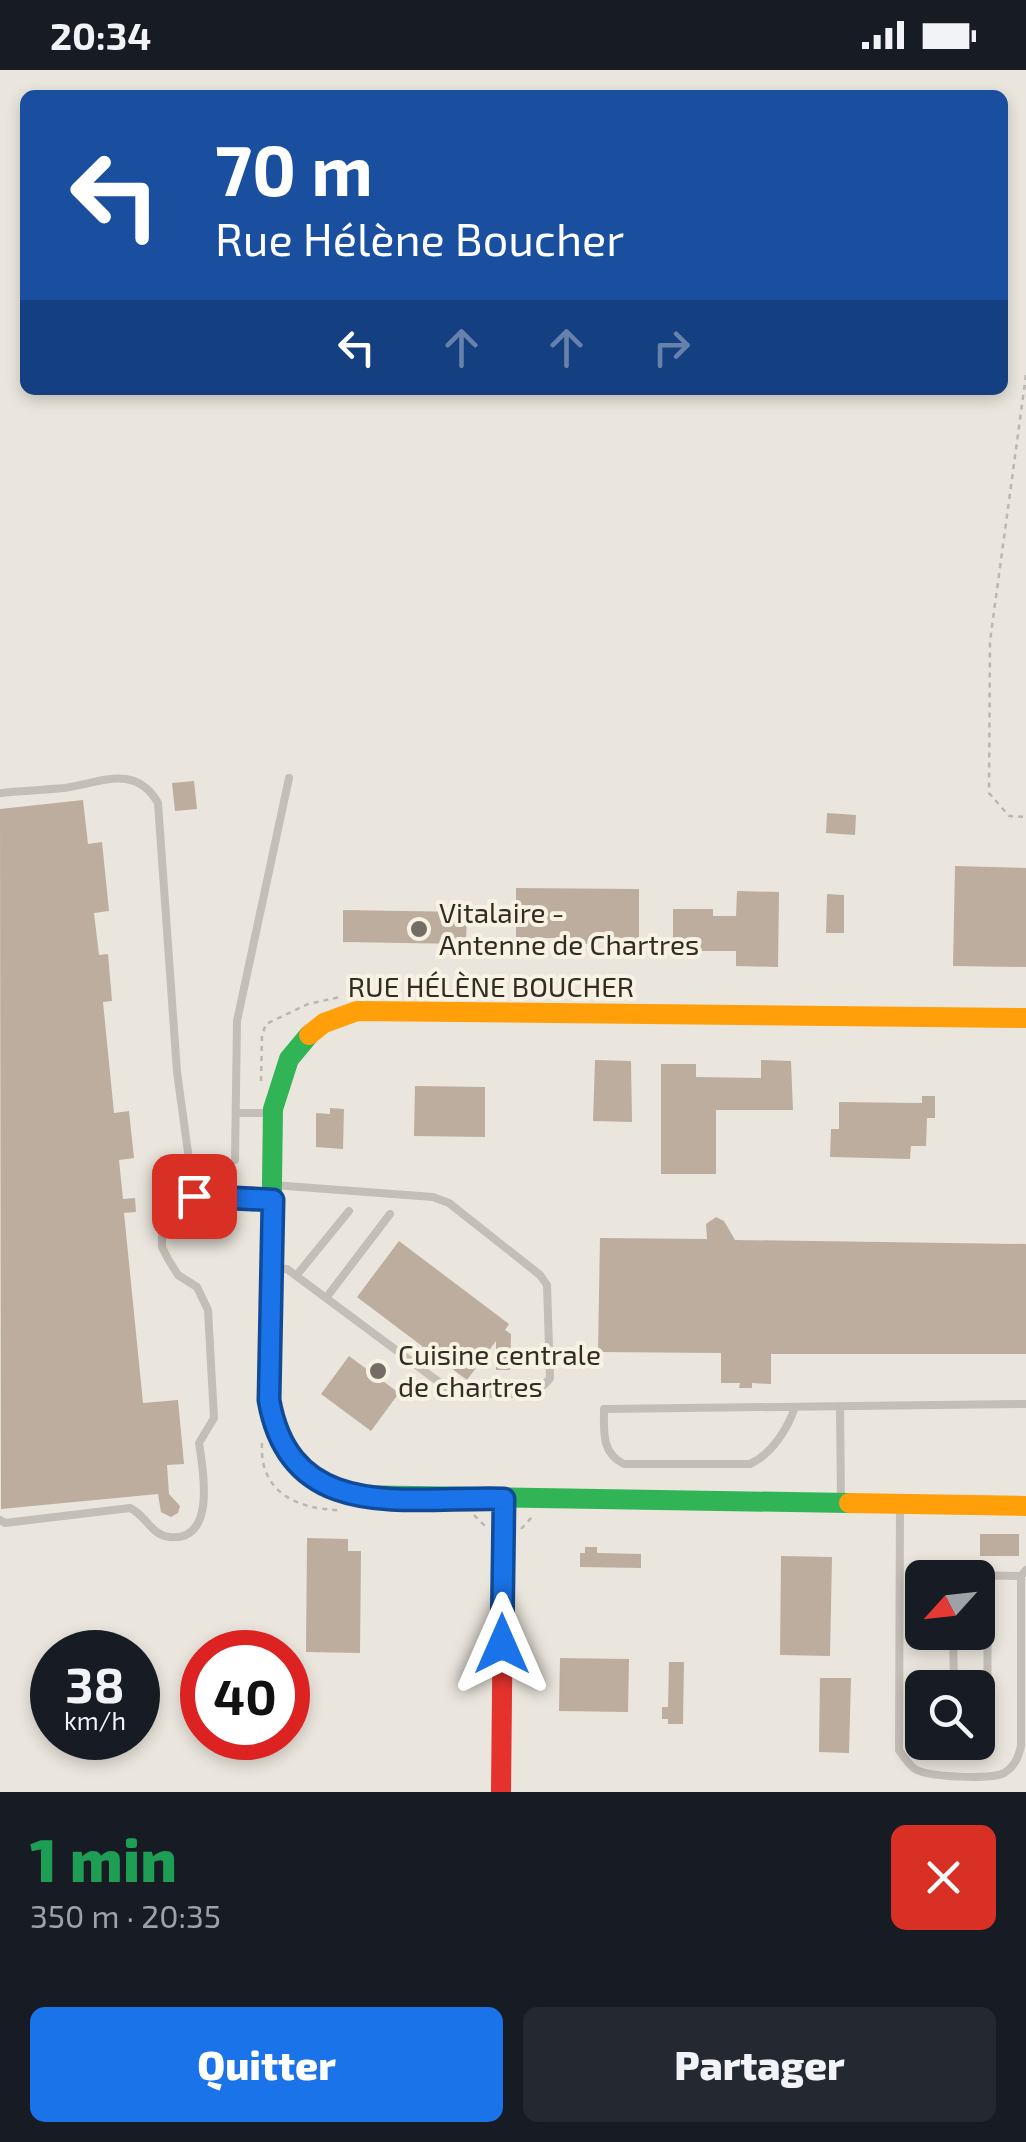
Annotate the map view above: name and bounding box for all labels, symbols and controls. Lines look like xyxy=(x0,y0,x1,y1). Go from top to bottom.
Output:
text: 20:34 xyxy=(50,12,152,58)
text: 70 m xyxy=(215,126,373,210)
icon: left xyxy=(50,130,180,260)
text: Rue Hélène Boucher xyxy=(215,211,624,265)
icon: left xyxy=(329,320,384,375)
icon: ahead xyxy=(434,320,489,375)
icon: ahead xyxy=(539,320,594,375)
icon: right xyxy=(644,320,699,375)
place label: Vitalaire - Antenne de Chartres xyxy=(439,895,699,961)
marker: Vitalaire - Antenne de Chartres xyxy=(408,918,430,940)
street label: RUE HÉLÈNE BOUCHER xyxy=(348,969,634,1003)
pin xyxy=(152,1154,237,1239)
icon: arrive xyxy=(167,1169,222,1224)
place label: Cuisine centrale de chartres xyxy=(398,1337,601,1403)
marker: Cuisine centrale de chartres xyxy=(367,1360,389,1382)
north arrow xyxy=(905,1560,995,1650)
map controls xyxy=(905,1560,995,1760)
position arrow xyxy=(450,1592,554,1696)
speed limit sign: 40 xyxy=(180,1630,310,1760)
text: 38 xyxy=(65,1653,125,1713)
button: search xyxy=(905,1670,995,1760)
text: km/h xyxy=(64,1705,126,1735)
text: 1 min xyxy=(30,1822,177,1894)
button: close xyxy=(891,1825,996,1930)
text: 350 m · 20:35 xyxy=(30,1896,221,1934)
button: Quitter xyxy=(30,2007,503,2122)
button: Partager xyxy=(523,2007,996,2122)

